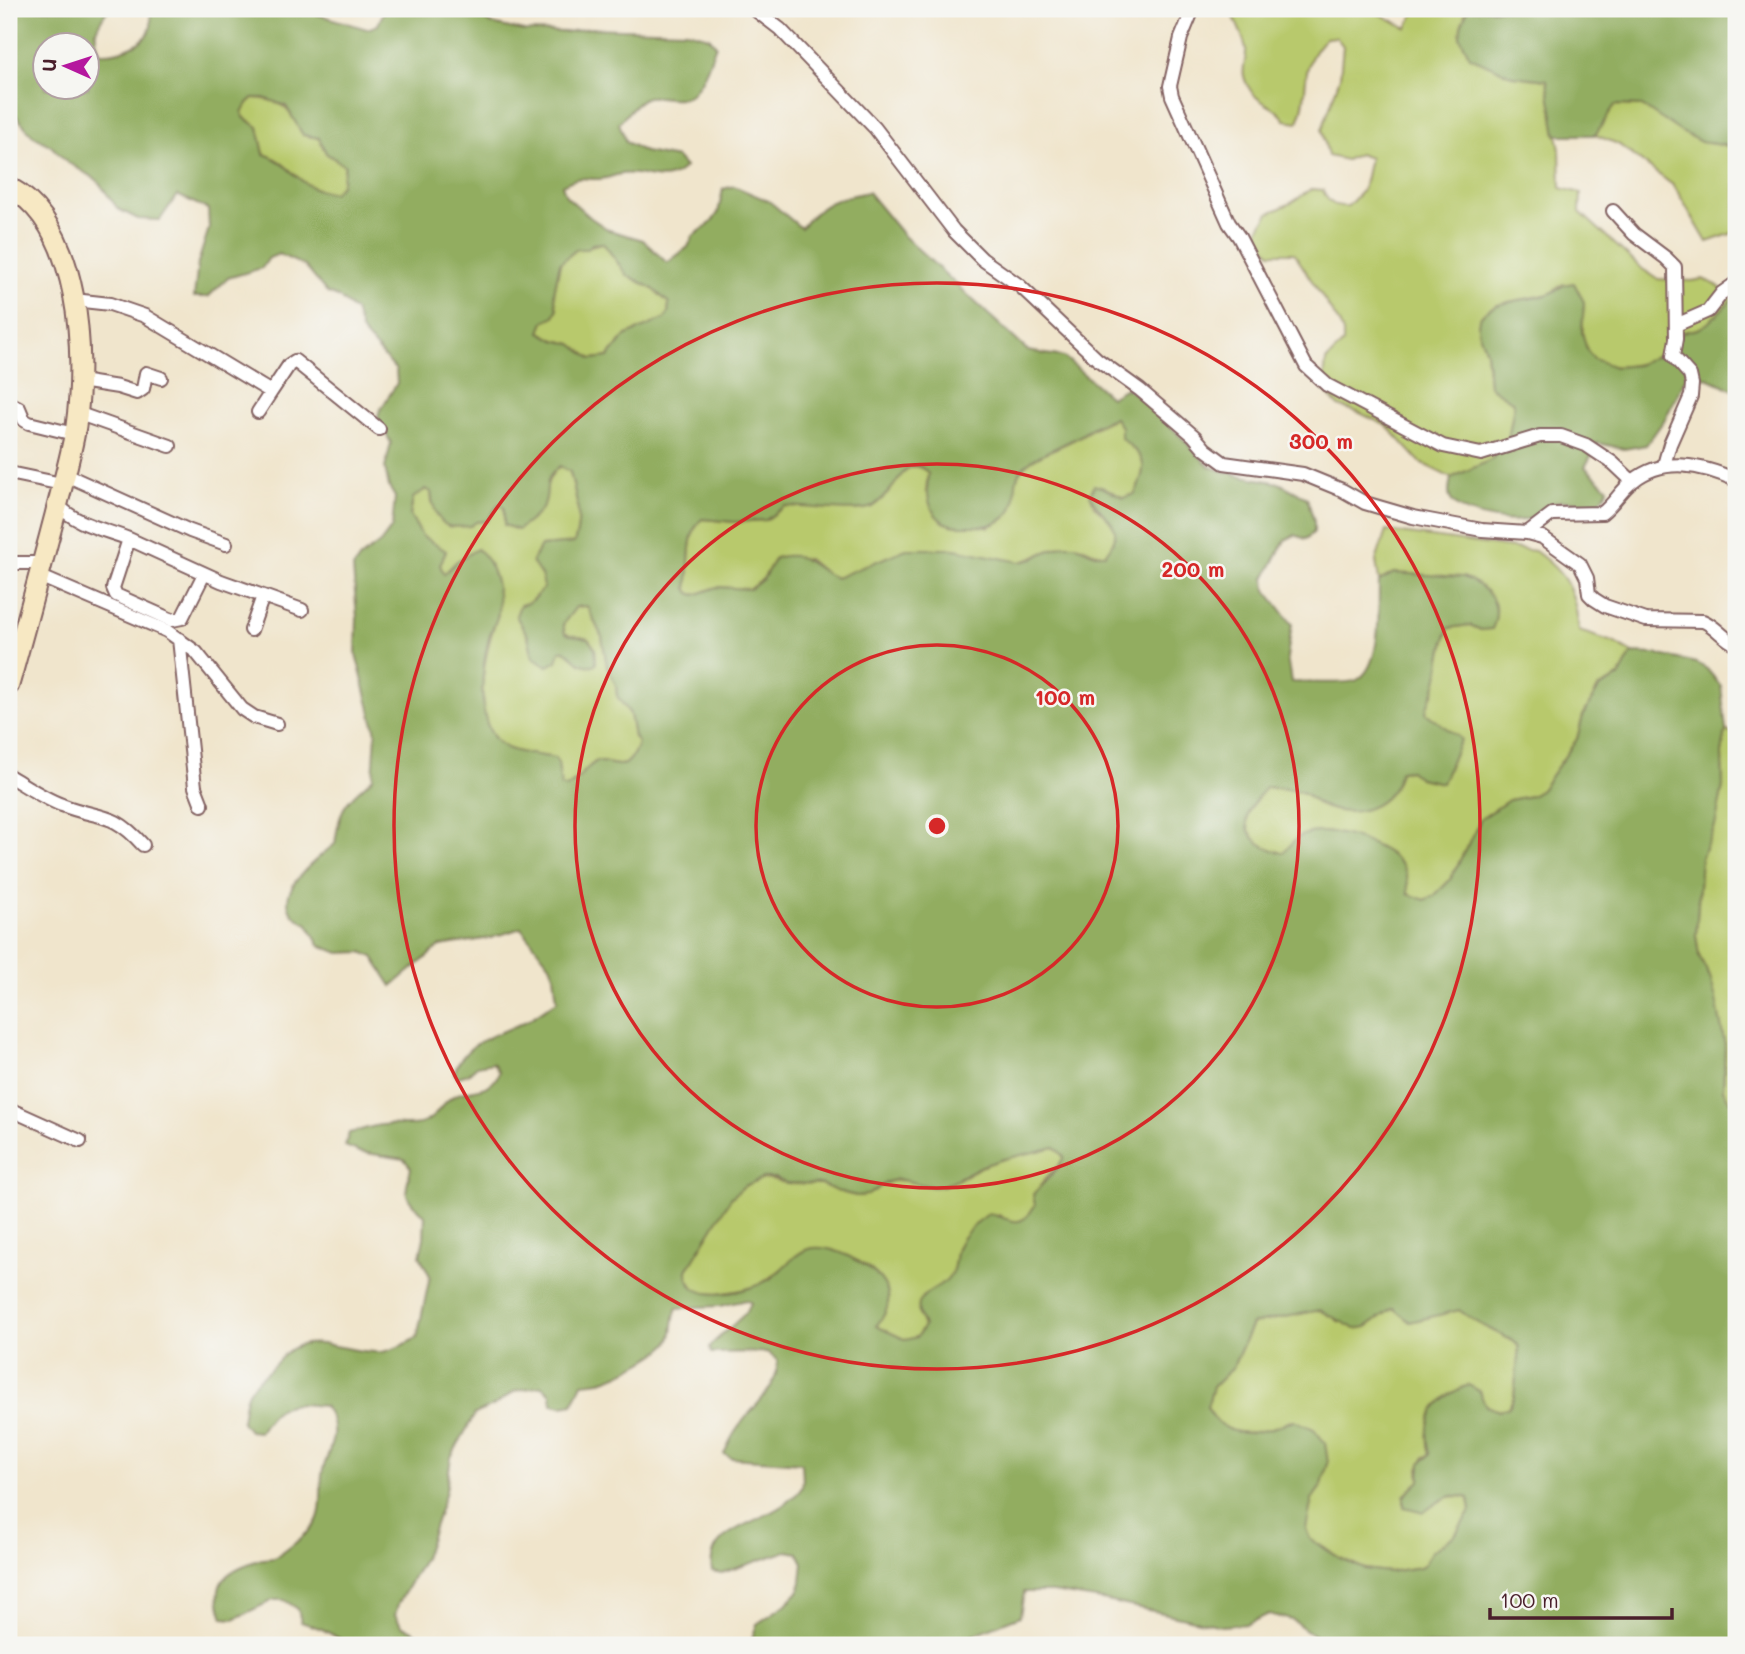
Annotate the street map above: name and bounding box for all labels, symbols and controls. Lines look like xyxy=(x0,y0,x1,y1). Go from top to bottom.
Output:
north arrow xyxy=(32,32,102,102)
text: U xyxy=(36,58,61,72)
text: 300 m xyxy=(1289,427,1353,454)
text: 200 m xyxy=(1162,555,1224,582)
text: 100 m xyxy=(1035,683,1095,710)
centre of rings xyxy=(925,814,949,838)
scale bar xyxy=(1490,1577,1672,1621)
text: 100 m xyxy=(1500,1586,1559,1613)

